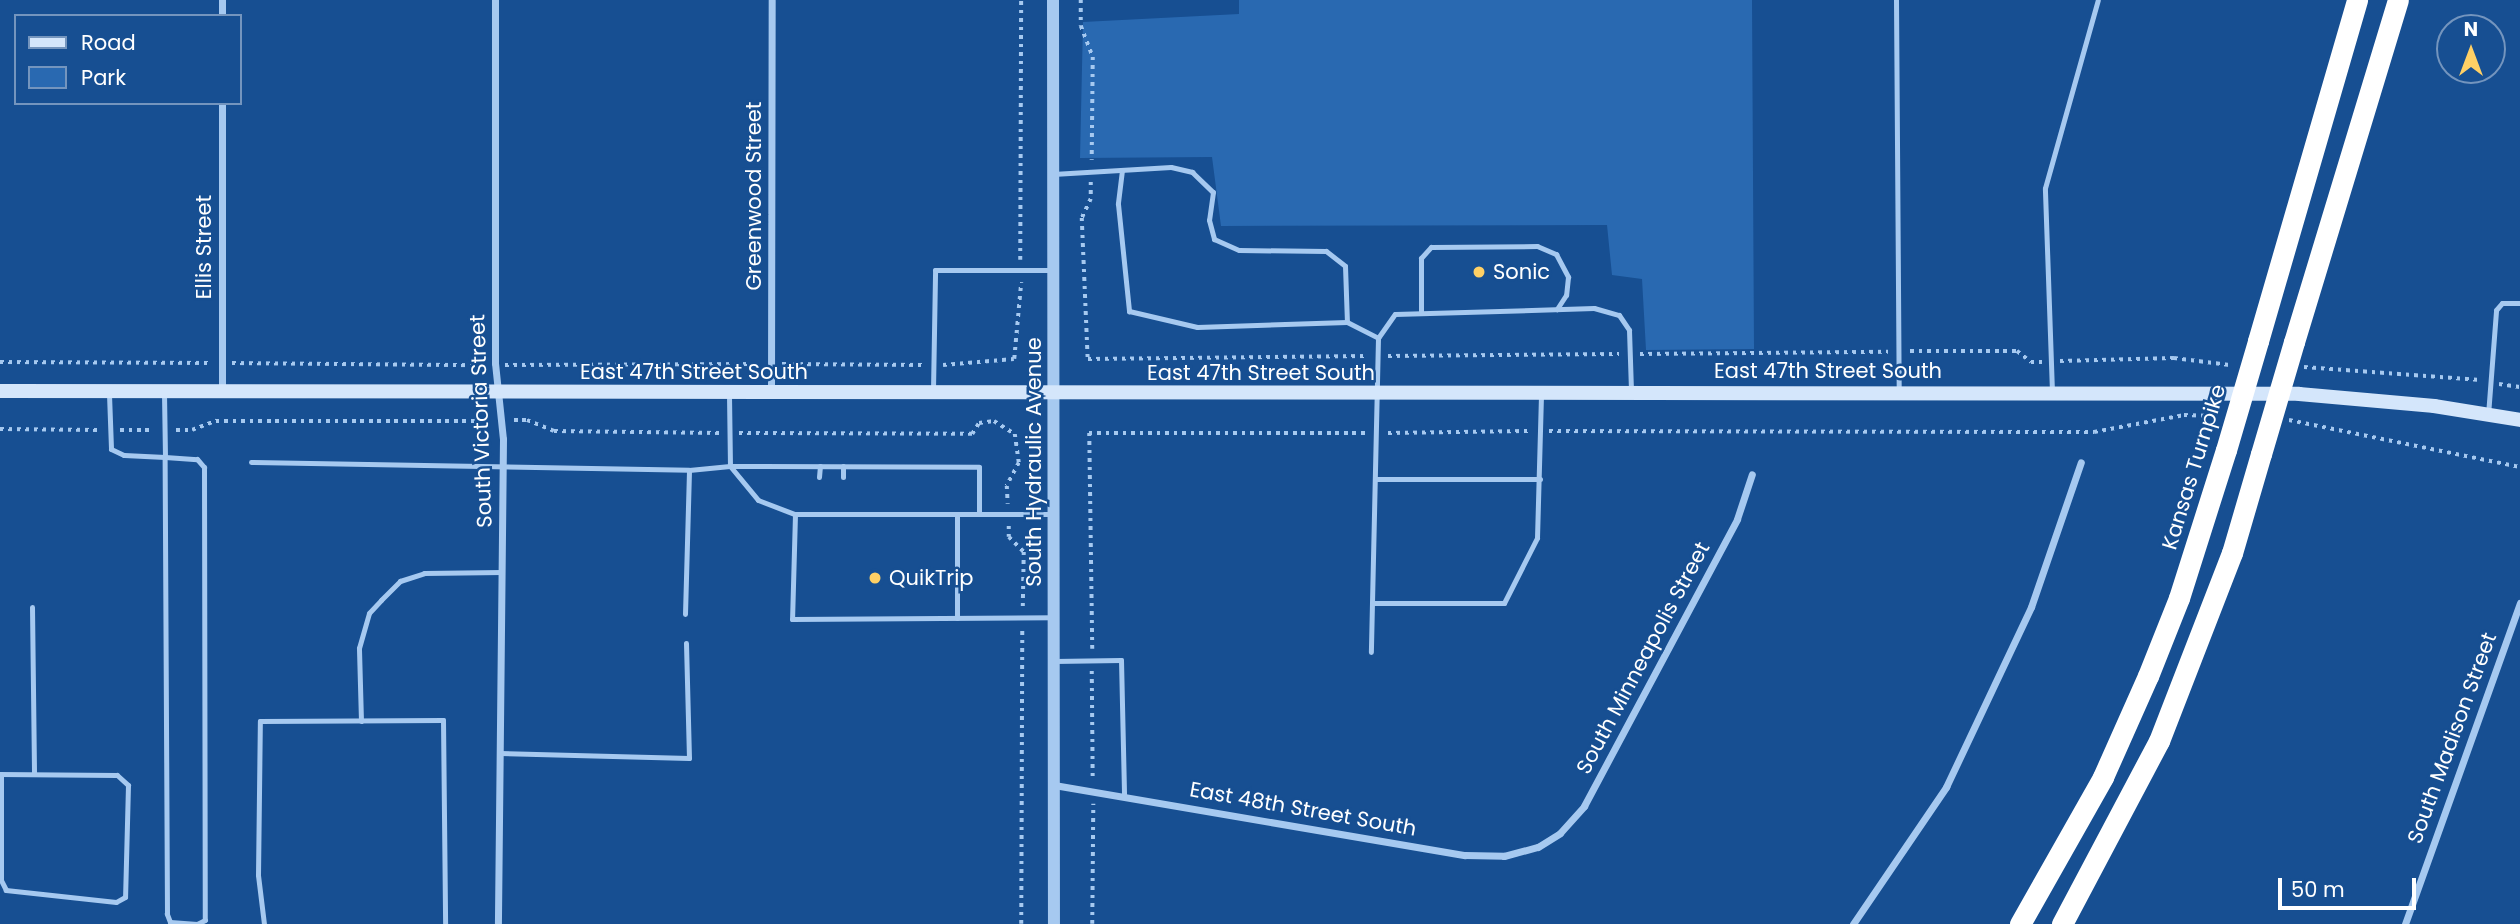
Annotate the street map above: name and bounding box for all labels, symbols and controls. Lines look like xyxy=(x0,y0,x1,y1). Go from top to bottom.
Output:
legend xyxy=(14,14,242,105)
north arrow xyxy=(2436,14,2506,84)
text: N xyxy=(2464,16,2478,43)
text: Road xyxy=(81,28,136,57)
text: Park xyxy=(81,63,126,92)
street label: Greenwood Street xyxy=(741,101,767,291)
street label: Ellis Street xyxy=(191,195,217,299)
place label: Sonic xyxy=(1493,259,1550,285)
marker: Sonic xyxy=(1471,264,1487,280)
street label: South Victoria Street xyxy=(465,314,497,528)
street label: South Hydraulic Avenue xyxy=(1021,337,1047,587)
street label: East 47th Street South xyxy=(1714,358,1942,384)
street label: East 47th Street South xyxy=(580,359,808,385)
street label: East 47th Street South xyxy=(1147,360,1375,386)
street label: Kansas Turnpike xyxy=(2157,381,2231,553)
street label: South Minneapolis Street xyxy=(1571,538,1715,778)
place label: QuikTrip xyxy=(889,565,974,591)
marker: QuikTrip xyxy=(867,570,883,586)
street label: South Madison Street xyxy=(2402,629,2502,847)
street label: East 48th Street South xyxy=(1188,777,1418,841)
scale bar xyxy=(2282,864,2420,908)
text: 50 m xyxy=(2291,875,2345,904)

